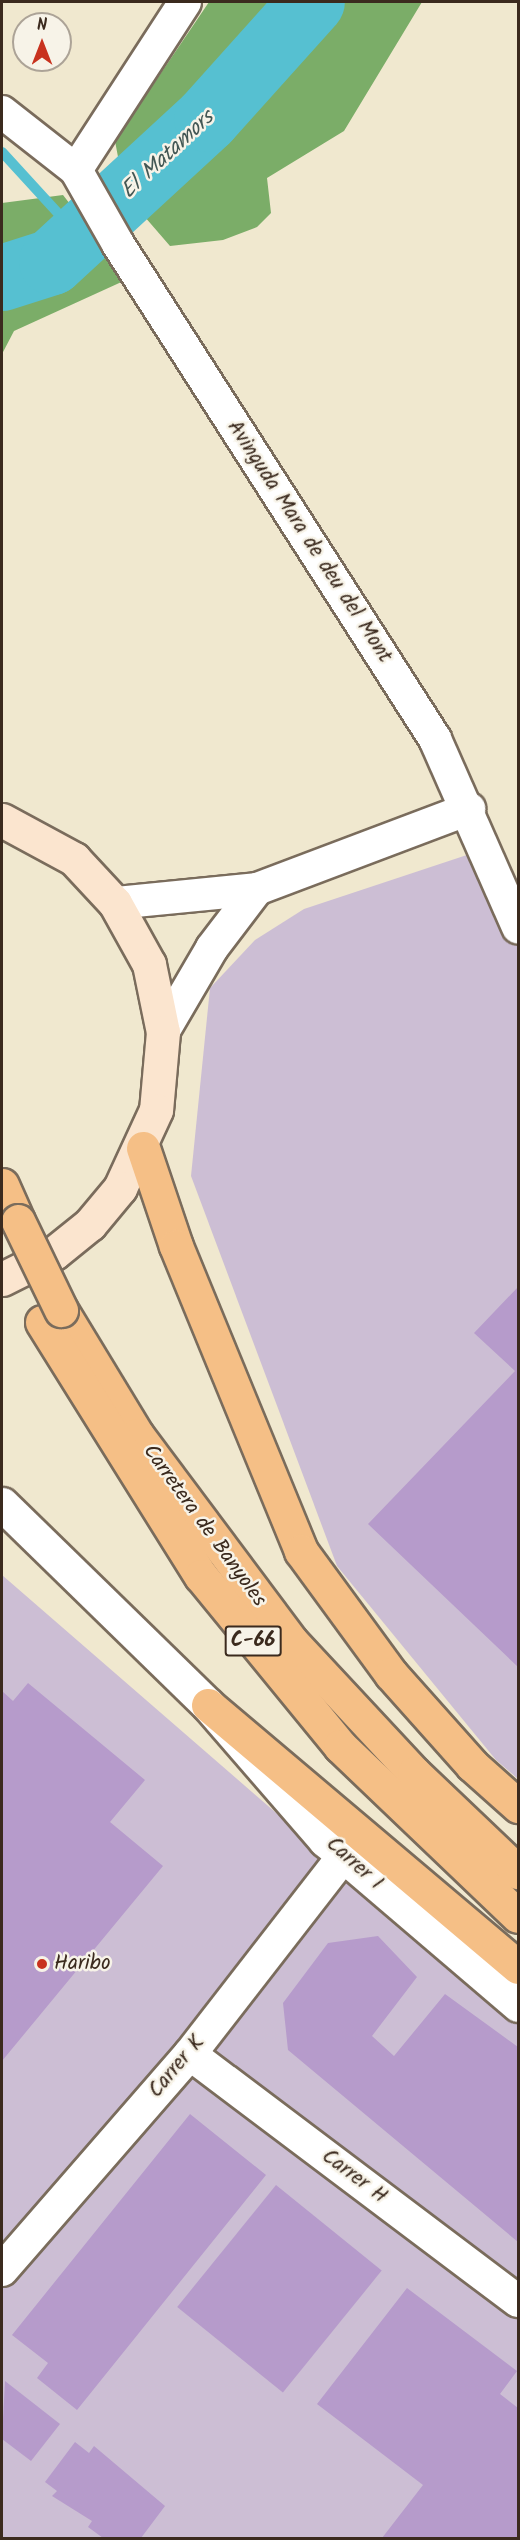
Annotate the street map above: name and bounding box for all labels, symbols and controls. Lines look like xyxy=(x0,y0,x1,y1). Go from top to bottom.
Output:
north arrow xyxy=(12,12,72,72)
text: N xyxy=(37,13,47,38)
water label: El Matamors xyxy=(116,105,220,205)
street label: Avinguda Mara de deu del Mont xyxy=(221,416,397,668)
street label: Carretera de Banyoles xyxy=(137,1440,271,1612)
road number: C-66 xyxy=(224,1624,282,1658)
street label: Carrer I xyxy=(320,1832,388,1896)
place label: Haribo xyxy=(54,1951,110,1977)
marker: Haribo xyxy=(35,1957,49,1971)
street label: Carrer K xyxy=(144,2031,210,2103)
street label: Carrer H xyxy=(316,2144,392,2210)

